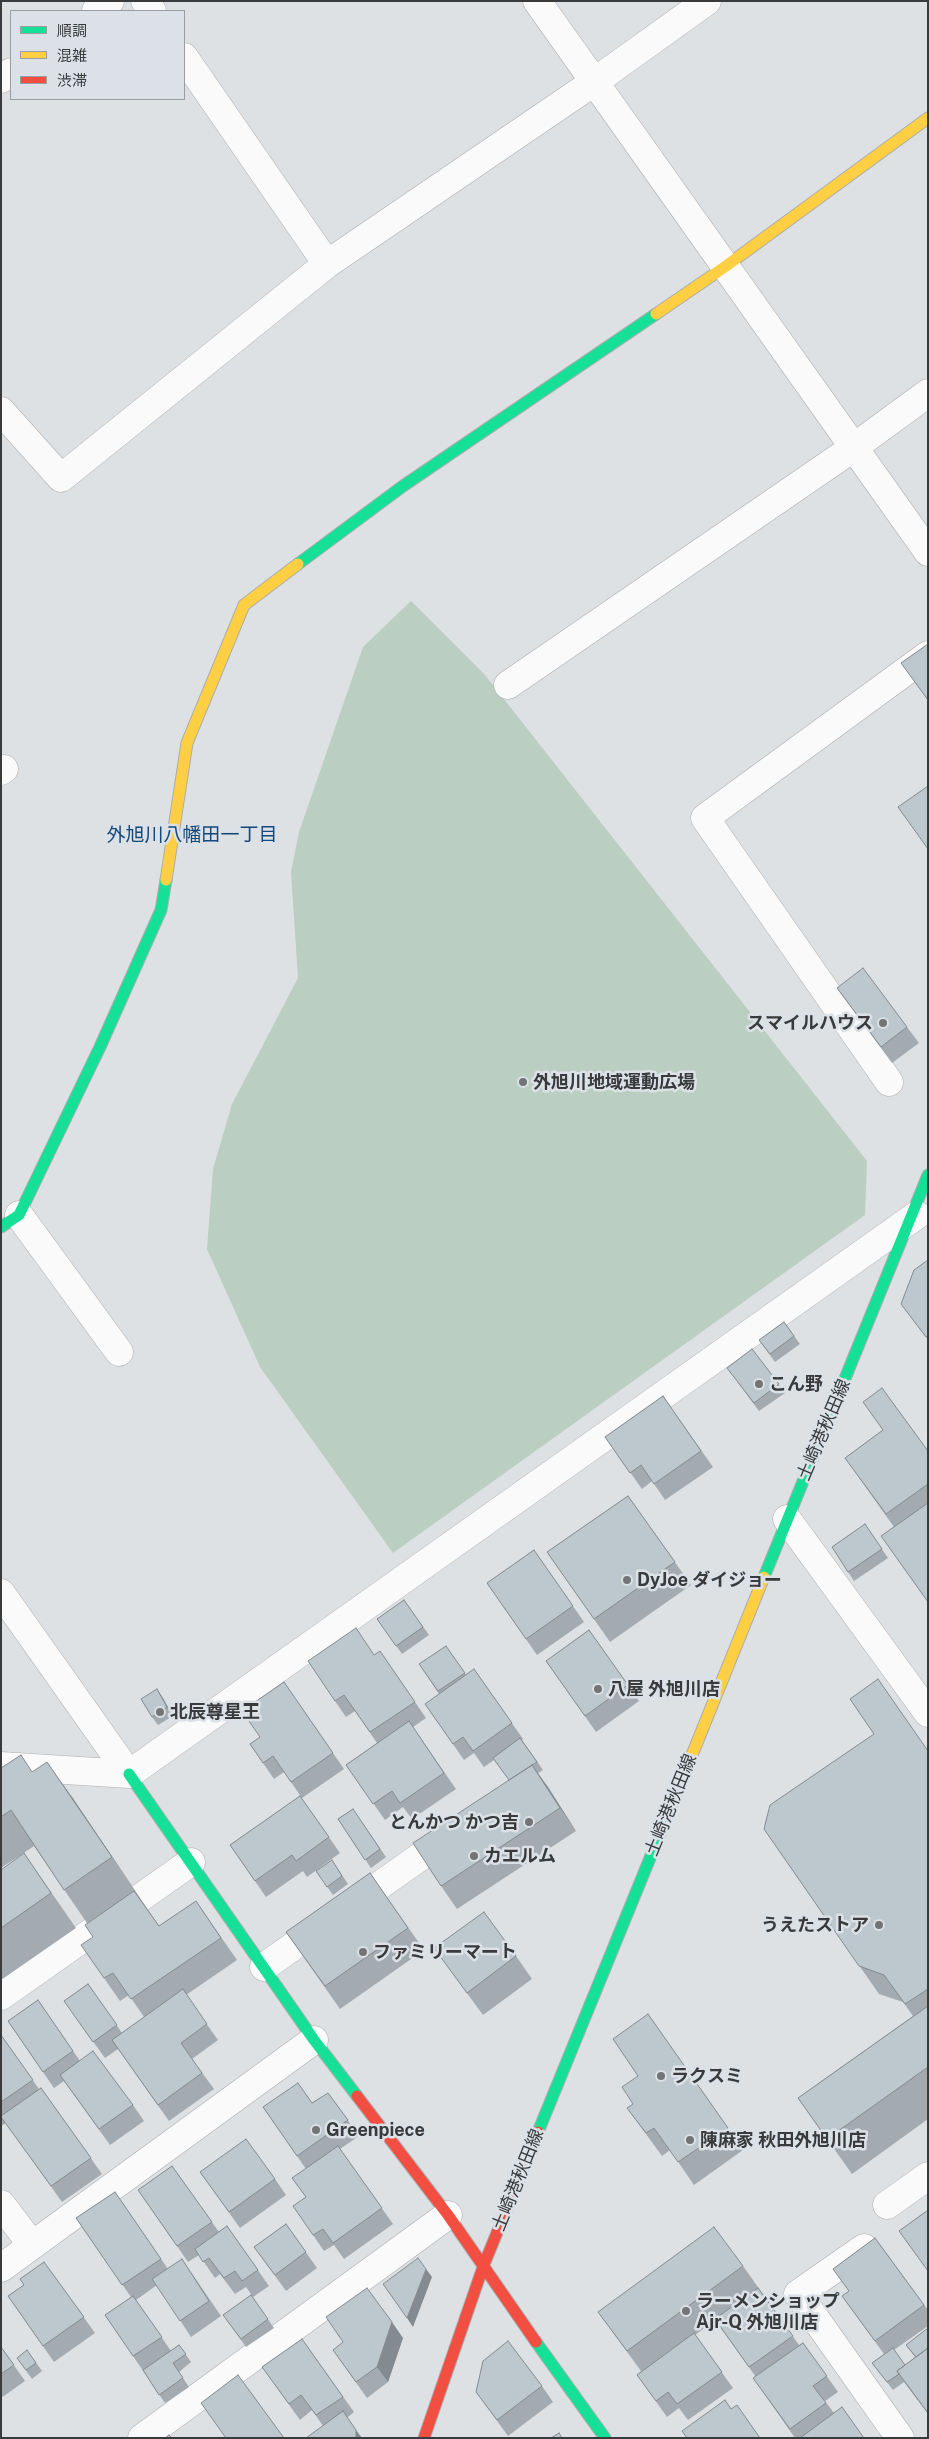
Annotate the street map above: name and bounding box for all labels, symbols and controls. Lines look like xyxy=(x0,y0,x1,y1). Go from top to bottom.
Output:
legend xyxy=(10,10,185,100)
text: 順調 xyxy=(57,22,87,39)
text: 混雑 xyxy=(57,47,87,64)
text: 渋滞 xyxy=(57,72,87,89)
district label: 外旭川八幡田一丁目 xyxy=(107,824,277,846)
place label: スマイルハウス xyxy=(747,1012,873,1034)
marker: スマイルハウス xyxy=(877,1017,889,1029)
place label: 外旭川地域運動広場 xyxy=(533,1071,695,1093)
marker: 外旭川地域運動広場 xyxy=(517,1076,529,1088)
place label: こん野 xyxy=(769,1373,823,1395)
street label: 土崎港秋田線 xyxy=(793,1376,855,1484)
marker: こん野 xyxy=(753,1378,765,1390)
place label: DyJoe ダイジョー xyxy=(637,1569,782,1591)
marker: DyJoe ダイジョー xyxy=(621,1574,633,1586)
place label: 八屋 外旭川店 xyxy=(608,1678,720,1700)
marker: 八屋 外旭川店 xyxy=(592,1683,604,1695)
place label: 北辰尊星王 xyxy=(170,1701,260,1723)
marker: 北辰尊星王 xyxy=(154,1706,166,1718)
street label: 土崎港秋田線 xyxy=(641,1751,701,1859)
place label: とんかつ かつ吉 xyxy=(389,1811,519,1833)
marker: とんかつ かつ吉 xyxy=(523,1816,535,1828)
place label: カエルム xyxy=(484,1845,556,1867)
marker: カエルム xyxy=(468,1850,480,1862)
place label: うえたストア xyxy=(761,1914,869,1936)
marker: うえたストア xyxy=(873,1919,885,1931)
place label: ファミリーマート xyxy=(373,1941,517,1963)
marker: ファミリーマート xyxy=(357,1946,369,1958)
place label: ラクスミ xyxy=(671,2065,743,2087)
marker: ラクスミ xyxy=(655,2070,667,2082)
place label: Greenpiece xyxy=(326,2119,425,2141)
marker: Greenpiece xyxy=(310,2124,322,2136)
street label: 土崎港秋田線 xyxy=(488,2126,548,2234)
place label: 陳麻家 秋田外旭川店 xyxy=(700,2129,866,2151)
marker: 陳麻家 秋田外旭川店 xyxy=(684,2134,696,2146)
place label: ラーメンショップ Ajr-Q 外旭川店 xyxy=(696,2290,840,2332)
marker: ラーメンショップ Ajr-Q 外旭川店 xyxy=(680,2305,692,2317)

